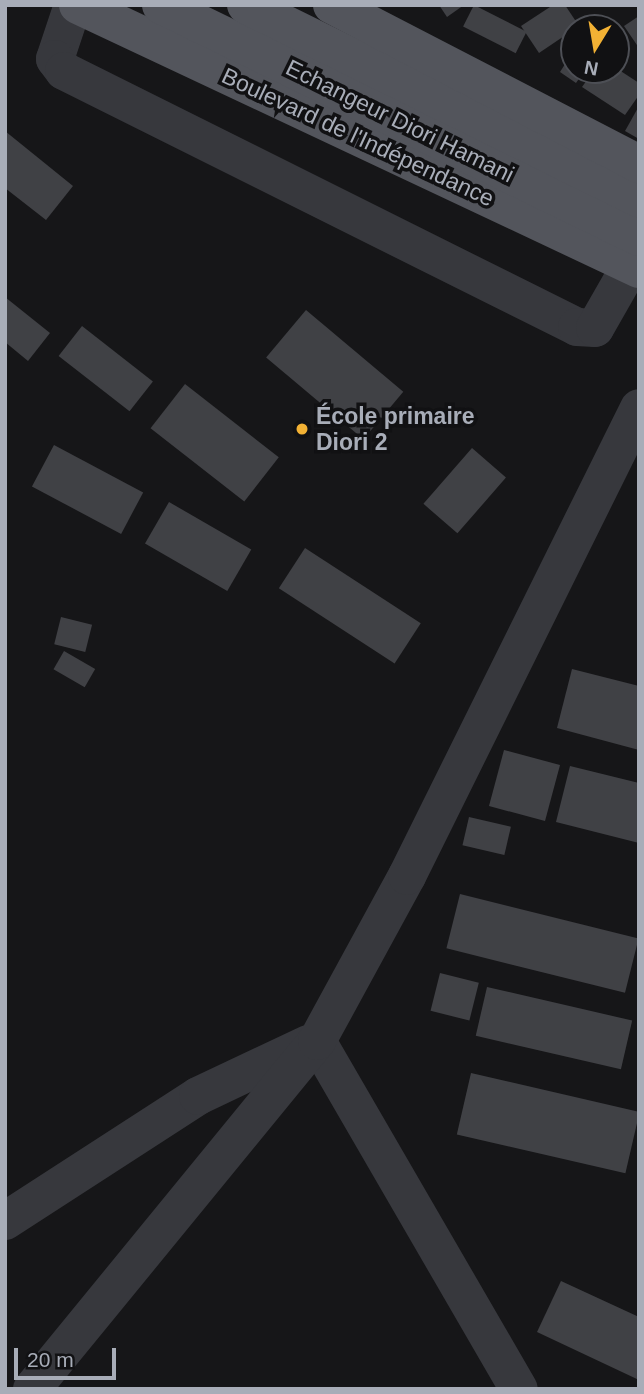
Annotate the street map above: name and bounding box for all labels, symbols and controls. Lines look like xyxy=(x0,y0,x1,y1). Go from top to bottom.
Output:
north arrow xyxy=(560,14,630,84)
street label: Echangeur Diori Hamani xyxy=(281,54,519,188)
text: N xyxy=(583,57,600,80)
street label: Boulevard de l'Indépendance xyxy=(217,62,499,212)
place label: École primaire Diori 2 xyxy=(316,402,475,456)
marker: École primaire Diori 2 xyxy=(294,421,310,437)
scale bar xyxy=(18,1334,119,1378)
text: 20 m xyxy=(27,1348,74,1371)

